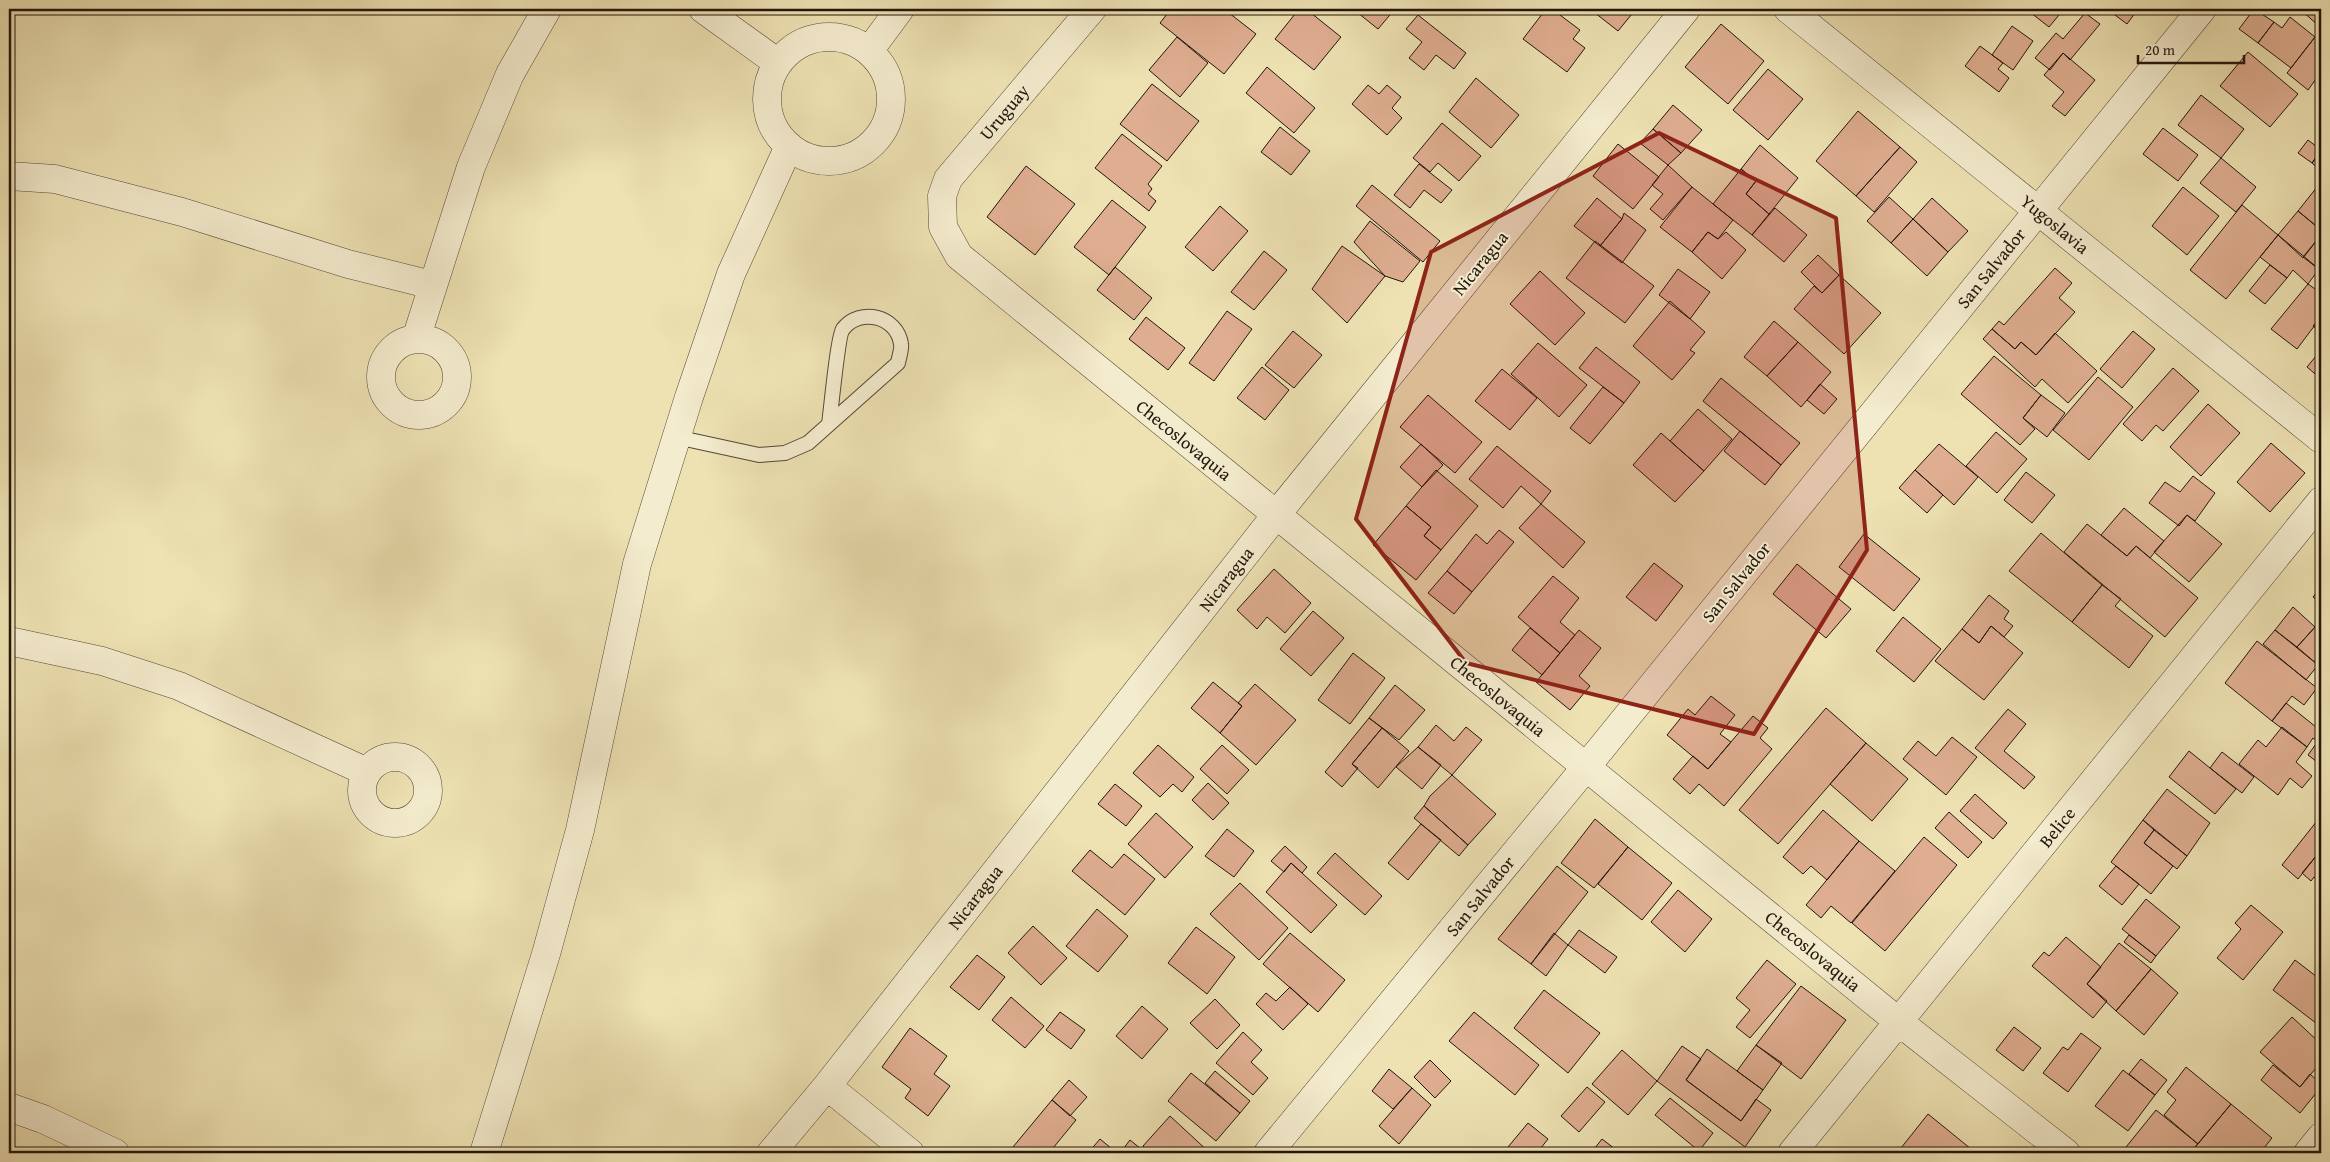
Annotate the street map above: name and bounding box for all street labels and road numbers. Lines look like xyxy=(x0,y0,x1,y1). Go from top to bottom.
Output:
street label: Uruguay xyxy=(973,78,1035,146)
street label: Yugoslavia xyxy=(2015,188,2096,260)
street label: San Salvador xyxy=(1950,221,2032,314)
street label: Nicaragua xyxy=(1446,224,1515,301)
street label: Checoslovaquia xyxy=(1130,393,1238,487)
street label: San Salvador xyxy=(1695,535,1777,628)
street label: Nicaragua xyxy=(1192,540,1260,617)
street label: Checoslovaquia xyxy=(1444,649,1552,743)
street label: Belice xyxy=(2032,801,2082,853)
street label: San Salvador xyxy=(1439,849,1521,942)
street label: Nicaragua xyxy=(941,858,1009,935)
street label: Checoslovaquia xyxy=(1759,904,1867,998)

